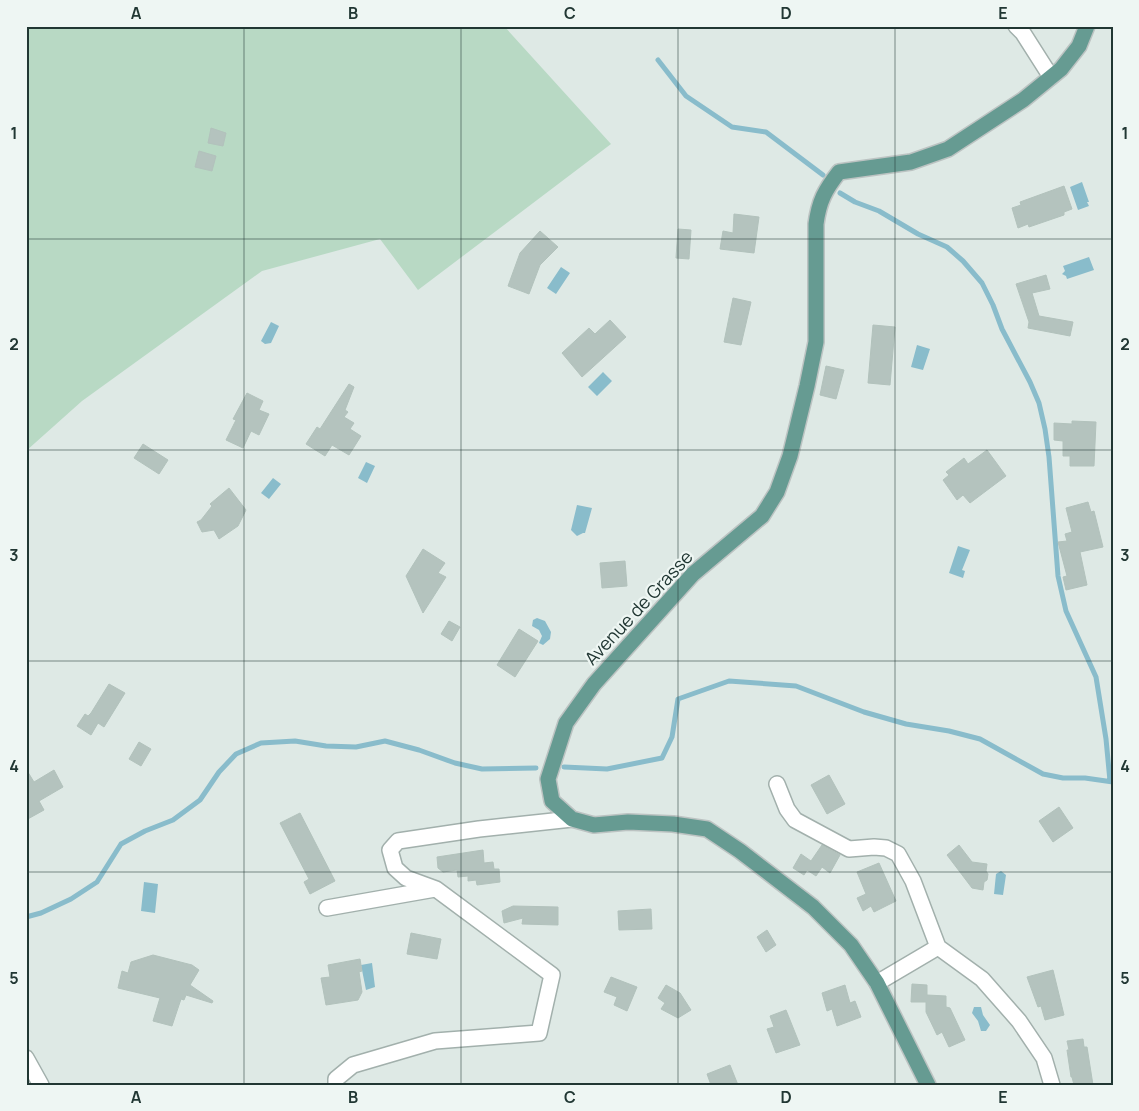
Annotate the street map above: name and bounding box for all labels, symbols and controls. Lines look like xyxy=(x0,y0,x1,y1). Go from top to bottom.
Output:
text: A xyxy=(131,2,142,24)
text: B xyxy=(348,2,358,24)
text: C xyxy=(564,2,576,24)
text: D xyxy=(780,2,792,24)
text: E xyxy=(998,2,1008,24)
text: 1 xyxy=(10,122,18,144)
text: 1 xyxy=(1121,122,1129,144)
text: 2 xyxy=(9,333,19,355)
text: 2 xyxy=(1120,333,1130,355)
text: 3 xyxy=(9,544,19,566)
text: 3 xyxy=(1120,544,1130,566)
street label: Avenue de Grasse xyxy=(579,545,698,670)
text: 4 xyxy=(9,755,19,777)
text: 4 xyxy=(1120,755,1130,777)
text: 5 xyxy=(9,967,19,989)
text: 5 xyxy=(1120,967,1130,989)
text: A xyxy=(131,1086,142,1108)
text: B xyxy=(348,1086,358,1108)
text: C xyxy=(564,1086,576,1108)
text: D xyxy=(780,1086,792,1108)
text: E xyxy=(998,1086,1008,1108)

